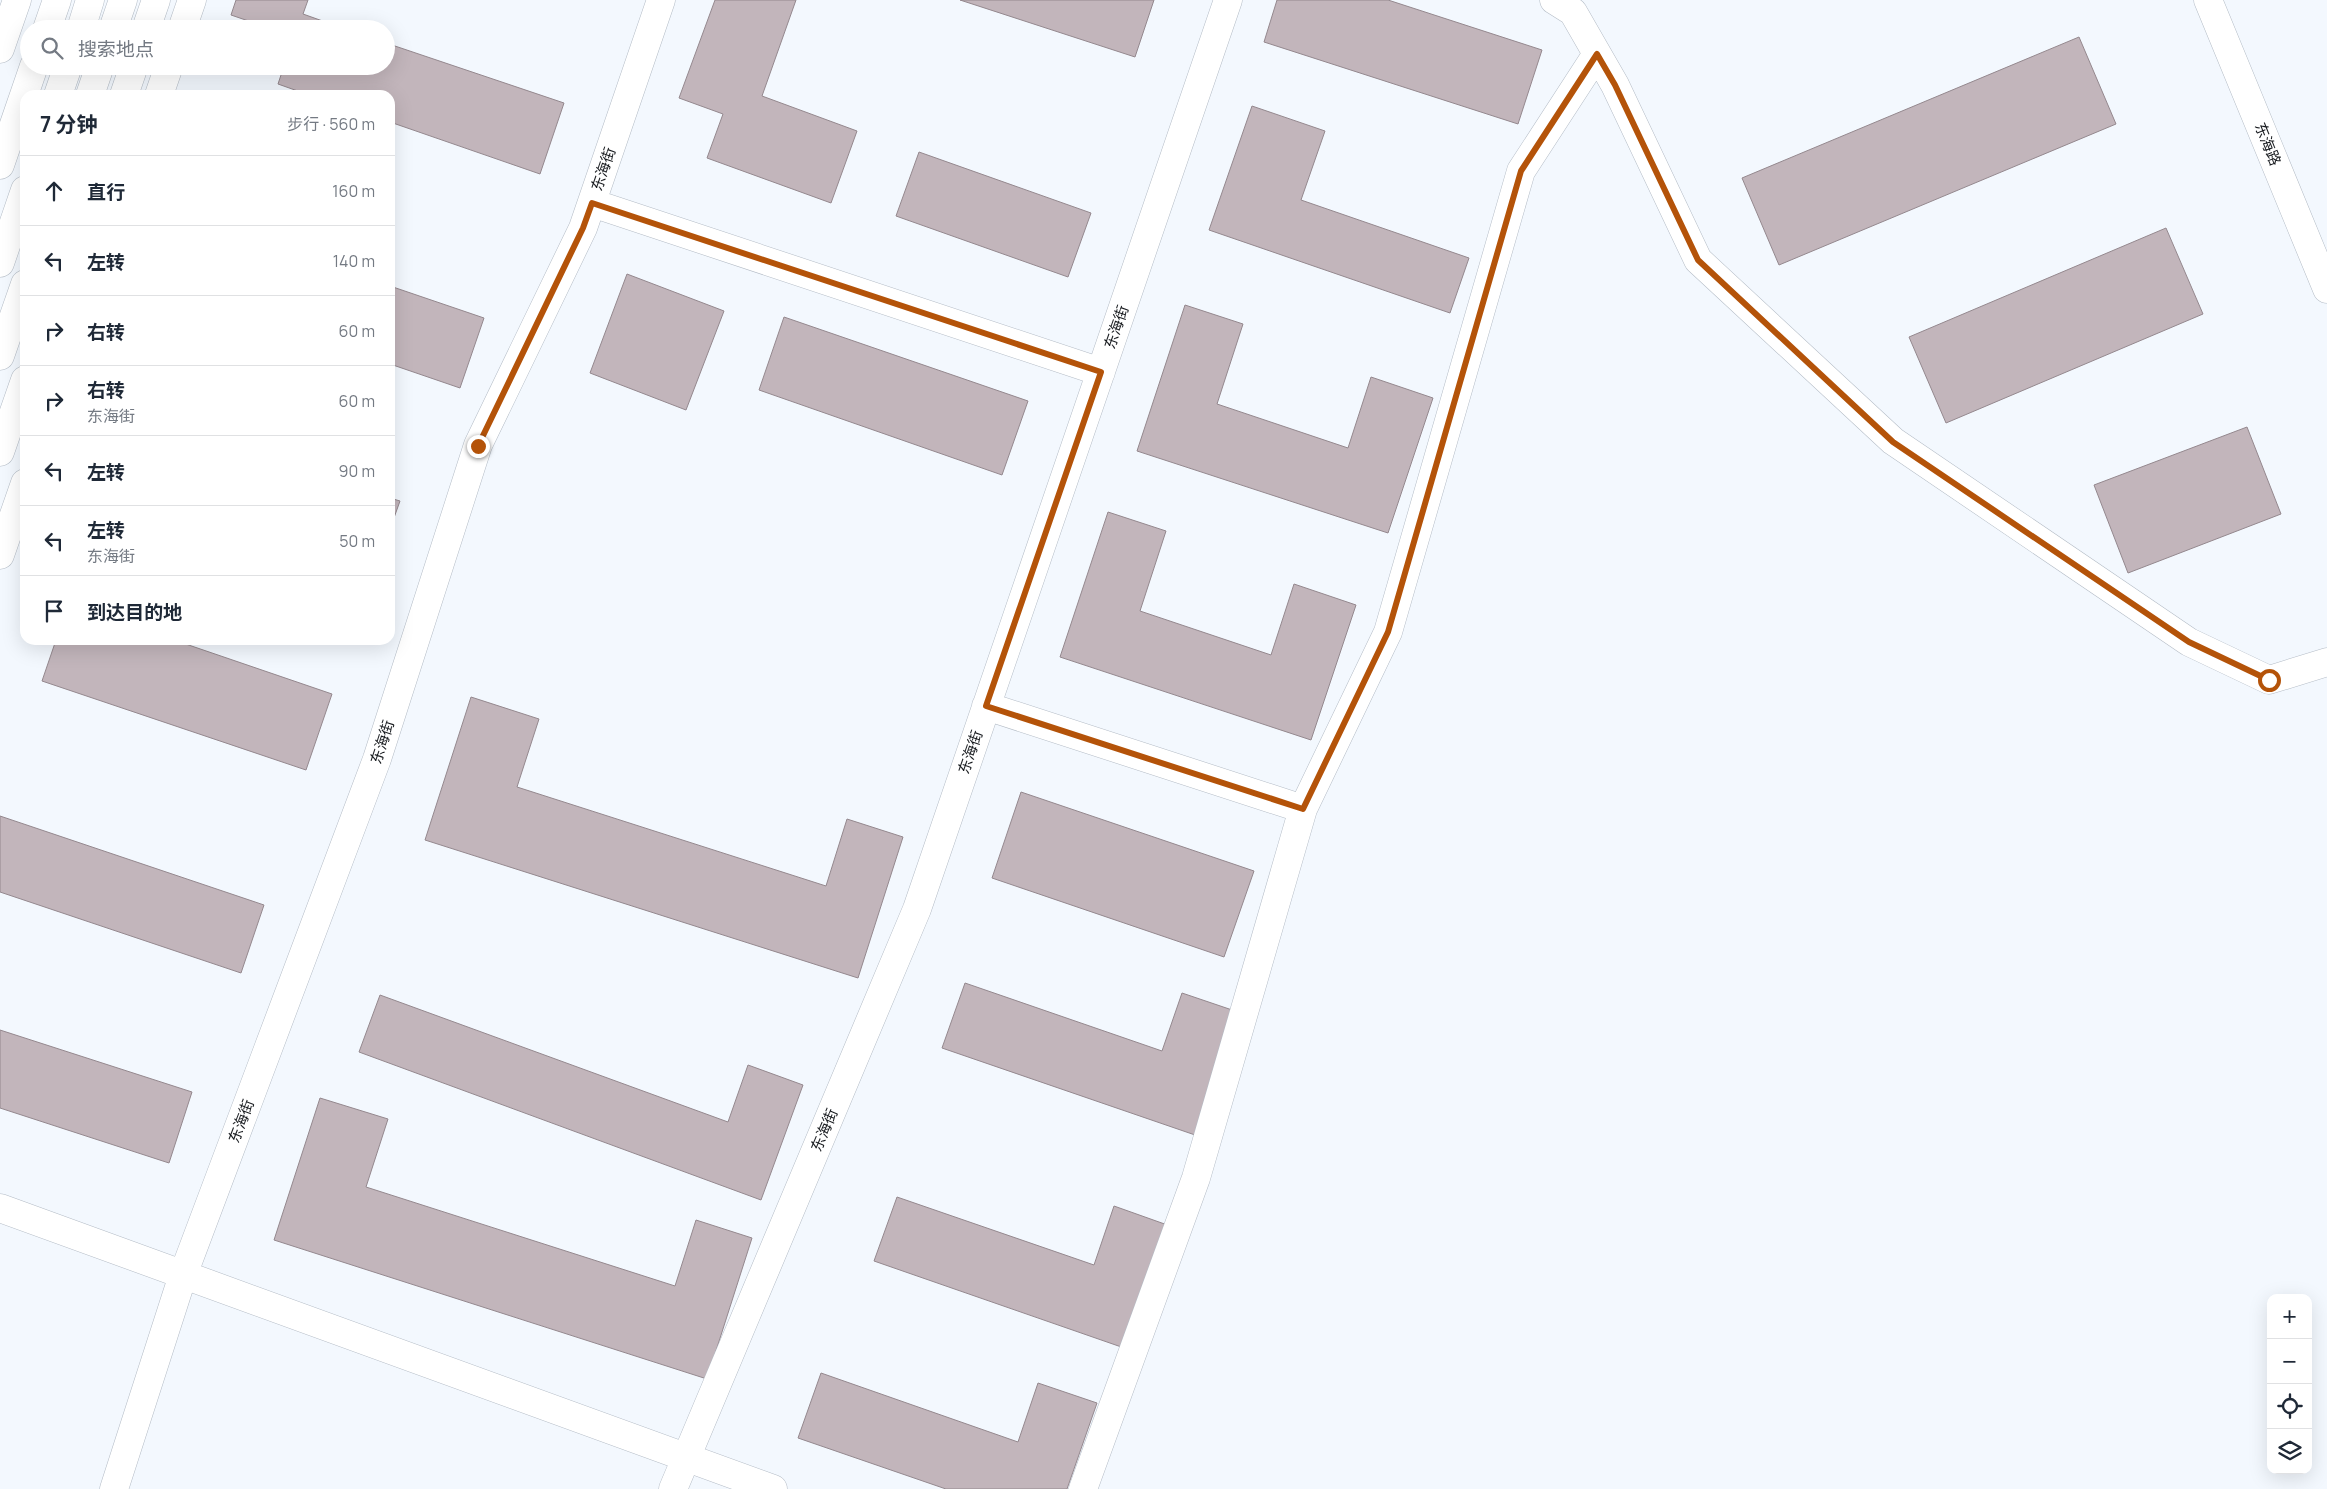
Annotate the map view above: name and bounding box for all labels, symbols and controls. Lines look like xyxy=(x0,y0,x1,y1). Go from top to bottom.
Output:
search box xyxy=(20,20,395,75)
icon: search xyxy=(38,34,66,62)
text: 搜索地点 xyxy=(78,36,154,62)
text: 7 分钟 xyxy=(40,110,97,138)
text: 步行 · 560 m xyxy=(287,113,375,135)
street label: 东海路 xyxy=(2250,119,2286,169)
street label: 东海街 xyxy=(586,144,620,194)
icon: ahead xyxy=(40,177,68,205)
text: 直行 xyxy=(87,179,125,205)
text: 160 m xyxy=(332,180,375,202)
icon: left xyxy=(40,247,68,275)
text: 左转 xyxy=(87,249,125,275)
text: 140 m xyxy=(333,250,375,272)
street label: 东海街 xyxy=(1099,302,1133,352)
icon: right xyxy=(40,317,68,345)
text: 右转 xyxy=(87,319,125,345)
text: 60 m xyxy=(339,320,375,342)
text: 右转 xyxy=(87,377,125,403)
icon: right xyxy=(40,387,68,415)
text: 60 m xyxy=(339,390,375,412)
text: 东海街 xyxy=(87,405,135,427)
route end xyxy=(467,435,490,458)
icon: left xyxy=(40,457,68,485)
text: 左转 xyxy=(87,459,125,485)
text: 90 m xyxy=(339,460,375,482)
text: 左转 xyxy=(87,517,125,543)
icon: left xyxy=(40,527,68,555)
text: 50 m xyxy=(339,530,375,552)
text: 东海街 xyxy=(87,545,135,567)
icon: arrive xyxy=(40,597,68,625)
text: 到达目的地 xyxy=(87,599,182,625)
route start xyxy=(2258,669,2281,692)
street label: 东海街 xyxy=(365,717,399,767)
street label: 东海街 xyxy=(953,727,987,777)
street label: 东海街 xyxy=(223,1096,259,1146)
street label: 东海街 xyxy=(806,1105,842,1155)
map controls xyxy=(2267,1294,2312,1474)
button: + xyxy=(2267,1294,2312,1339)
button: − xyxy=(2267,1339,2312,1384)
button: locate xyxy=(2267,1384,2312,1429)
button: layers xyxy=(2267,1429,2312,1474)

